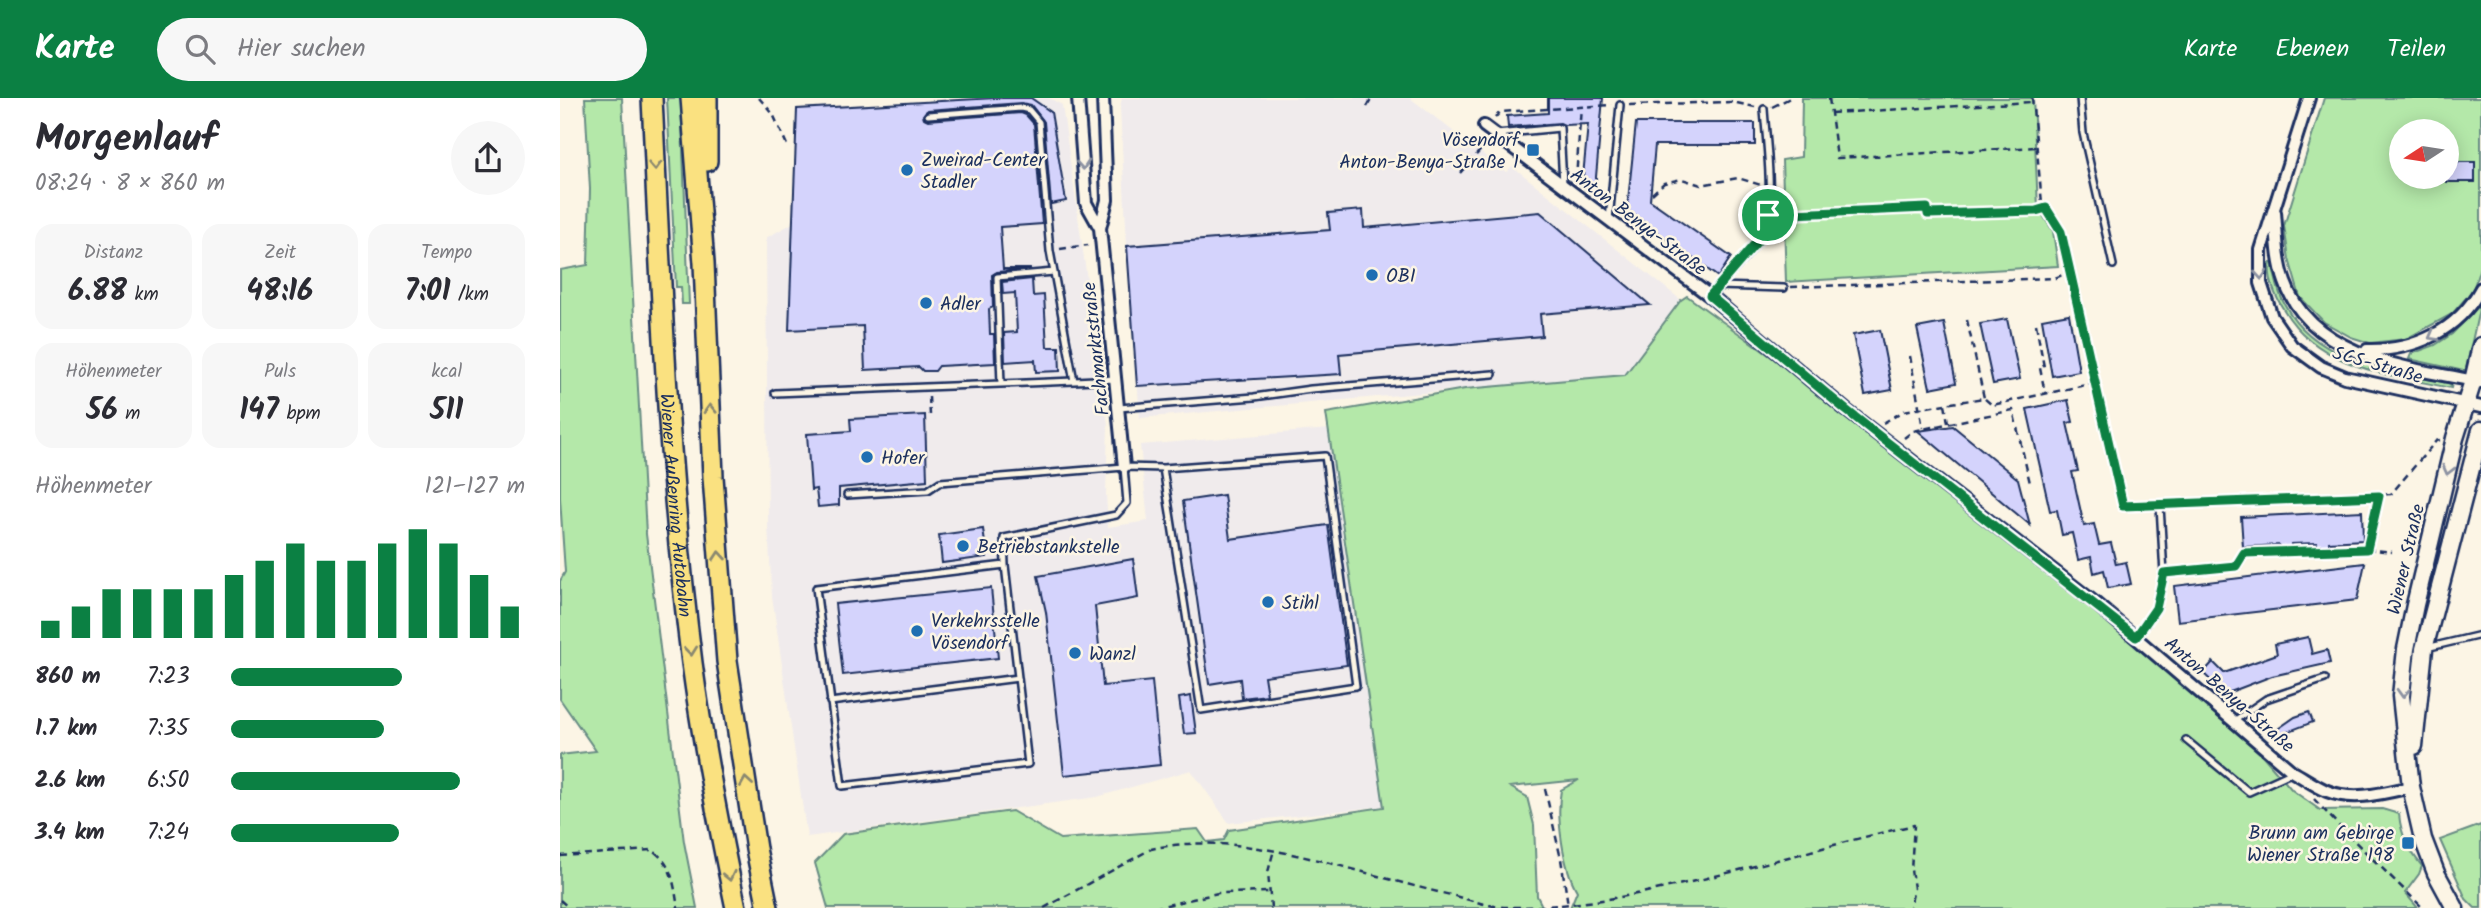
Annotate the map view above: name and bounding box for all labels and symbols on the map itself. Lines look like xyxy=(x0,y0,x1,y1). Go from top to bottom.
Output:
north arrow xyxy=(2389,119,2459,189)
place label: Vösendorf Anton-Benya-Straße 1 xyxy=(1339,126,1521,178)
marker: Vösendorf Anton-Benya-Straße 1 xyxy=(1525,142,1541,158)
place label: Zweirad-Center Stadler xyxy=(921,146,1046,198)
one-way arrow xyxy=(1075,159,1090,170)
one-way arrow xyxy=(647,161,662,172)
street label: Anton Benya-Straße xyxy=(1563,161,1713,285)
marker: Zweirad-Center Stadler xyxy=(899,162,915,178)
pin xyxy=(1738,185,1798,245)
place label: OBI xyxy=(1386,262,1416,292)
marker: OBI xyxy=(1364,267,1380,283)
one-way arrow xyxy=(2253,270,2268,281)
street label: Fachmarktstraße xyxy=(1075,280,1119,417)
place label: Adler xyxy=(940,290,982,320)
marker: Adler xyxy=(918,295,934,311)
one-way arrow xyxy=(2428,328,2441,341)
street label: SCS-Straße xyxy=(2329,339,2427,393)
street label: Wiener Außenring Autobahn xyxy=(650,392,699,619)
one-way arrow xyxy=(702,403,717,414)
place label: Hofer xyxy=(881,444,926,474)
marker: Hofer xyxy=(859,449,875,465)
one-way arrow xyxy=(2441,464,2456,476)
street label: Wiener Straße xyxy=(2380,501,2434,618)
place label: Betriebstankstelle xyxy=(977,533,1120,563)
marker: Betriebstankstelle xyxy=(955,538,971,554)
one-way arrow xyxy=(712,550,727,561)
place label: Stihl xyxy=(1282,589,1319,619)
marker: Stihl xyxy=(1260,594,1276,610)
place label: Verkehrsstelle Vösendorf xyxy=(931,607,1040,659)
marker: Verkehrsstelle Vösendorf xyxy=(909,623,925,639)
street label: Anton Benya-Straße xyxy=(2157,630,2301,761)
place label: Wanzl xyxy=(1089,640,1136,670)
marker: Wanzl xyxy=(1067,645,1083,661)
one-way arrow xyxy=(683,646,698,657)
one-way arrow xyxy=(2395,687,2410,698)
one-way arrow xyxy=(739,776,754,788)
place label: Brunn am Gebirge Wiener Straße 198 xyxy=(2247,819,2395,871)
marker: Brunn am Gebirge Wiener Straße 198 xyxy=(2400,835,2416,851)
one-way arrow xyxy=(721,870,736,882)

